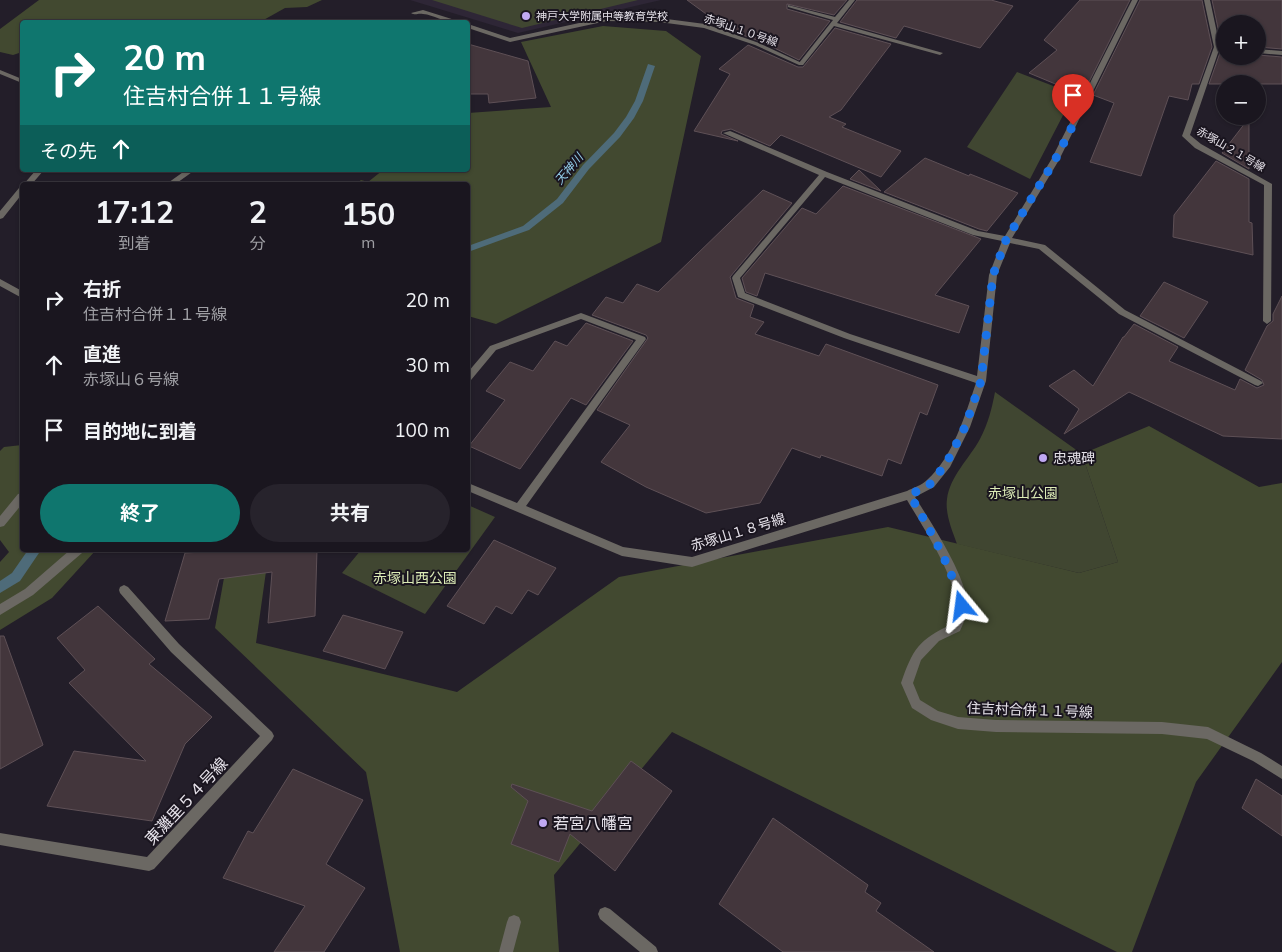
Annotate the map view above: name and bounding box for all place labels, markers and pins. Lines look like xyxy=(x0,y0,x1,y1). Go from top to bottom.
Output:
place label: 神戸大学附属中等教育学校 xyxy=(536,9,668,23)
marker: 神戸大学附属中等教育学校 xyxy=(520,10,532,22)
pin xyxy=(1052,74,1094,125)
place label: 忠魂碑 xyxy=(1053,449,1095,467)
marker: 忠魂碑 xyxy=(1037,452,1049,464)
place label: 若宮八幡宮 xyxy=(553,813,633,833)
marker: 若宮八幡宮 xyxy=(537,817,549,829)

